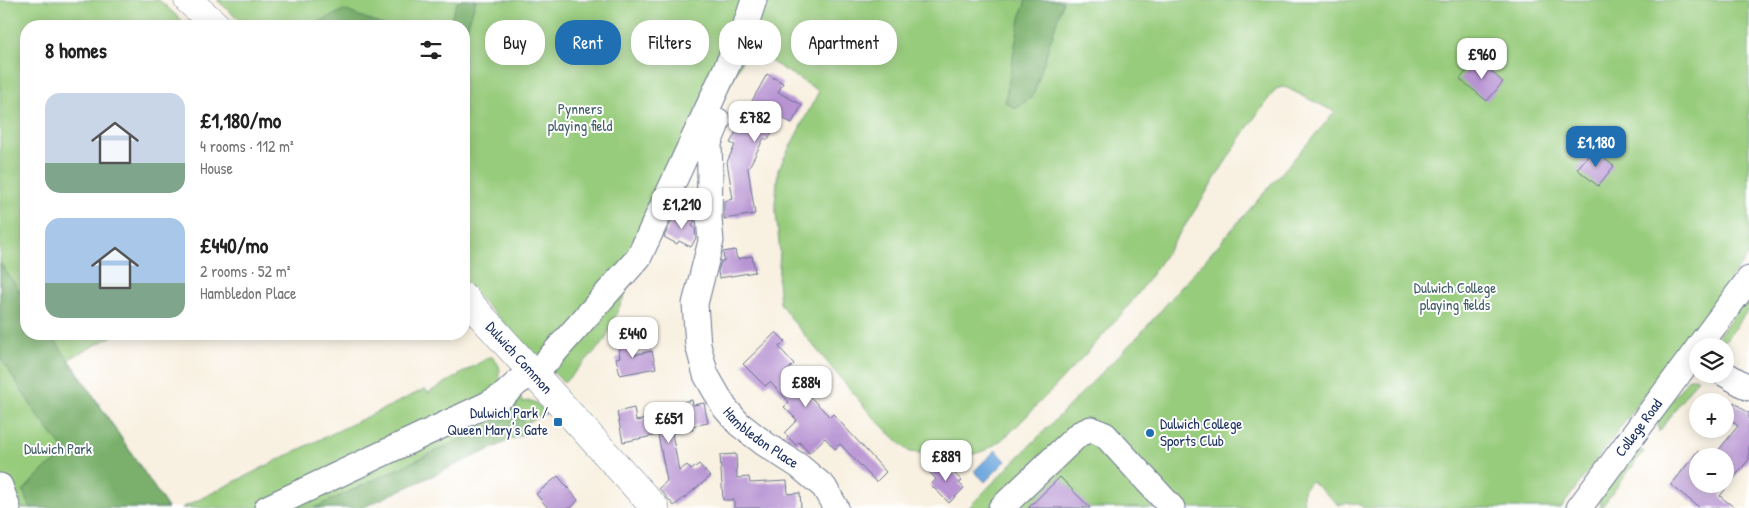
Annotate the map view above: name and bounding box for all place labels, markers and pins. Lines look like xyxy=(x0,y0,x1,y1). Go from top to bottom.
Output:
pin: £960 xyxy=(1452,38,1512,80)
pin: £782 xyxy=(725,100,785,143)
pin: £1,180 xyxy=(1555,126,1637,168)
pin: £1,210 xyxy=(641,188,723,230)
pin: £440 xyxy=(603,316,663,359)
pin: £884 xyxy=(776,366,836,408)
place label: Dulwich Park / Queen Mary's Gate xyxy=(447,402,548,440)
pin: £651 xyxy=(639,402,699,444)
place label: Dulwich College Sports Club xyxy=(1160,413,1242,451)
marker: Dulwich Park / Queen Mary's Gate xyxy=(552,416,564,428)
marker: Dulwich College Sports Club xyxy=(1144,427,1156,439)
pin: £889 xyxy=(916,440,976,482)

